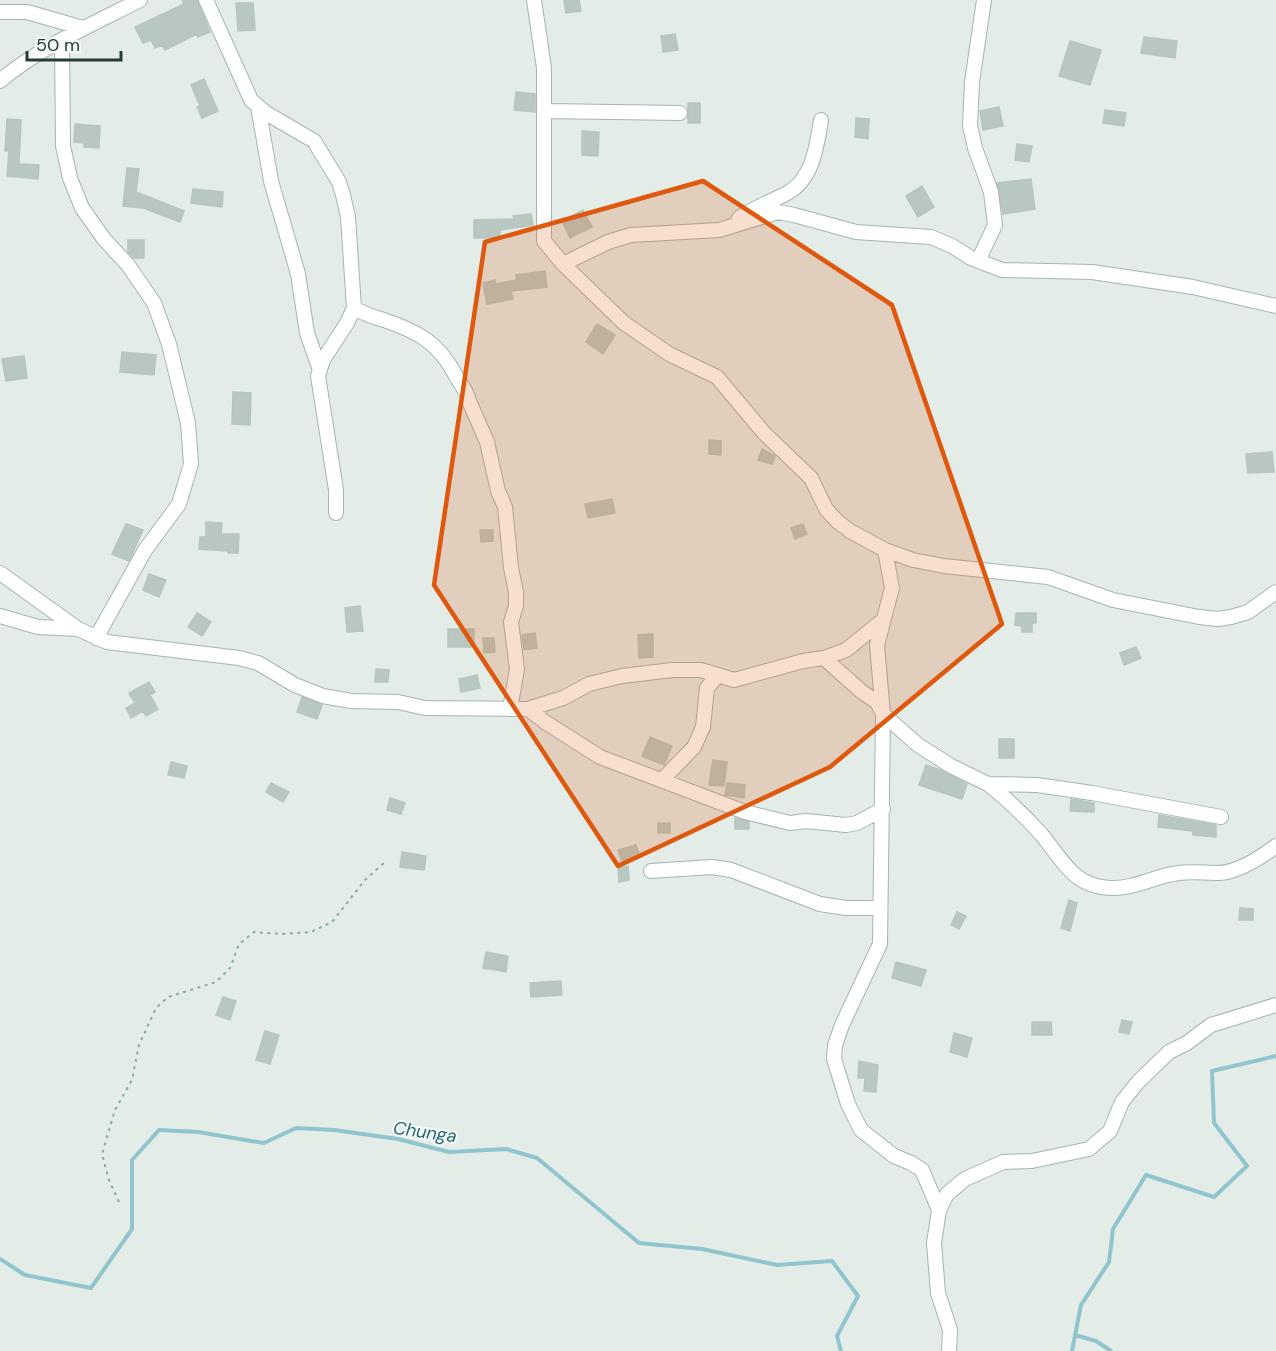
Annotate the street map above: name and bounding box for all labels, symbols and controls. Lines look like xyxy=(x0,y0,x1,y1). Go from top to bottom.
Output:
scale bar xyxy=(27,24,122,62)
text: 50 m xyxy=(36,33,80,57)
water label: Chunga xyxy=(392,1116,458,1148)

